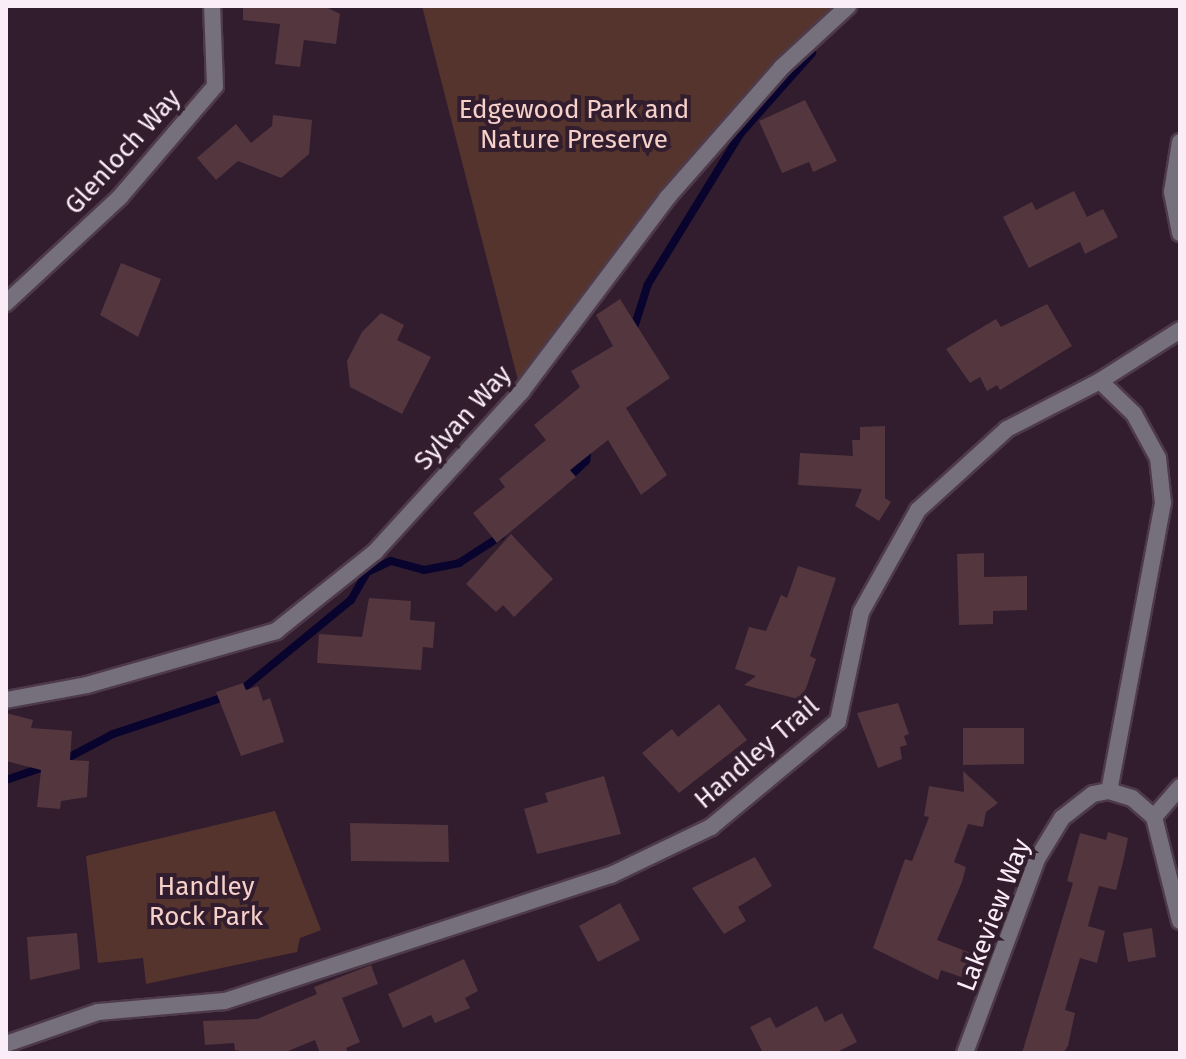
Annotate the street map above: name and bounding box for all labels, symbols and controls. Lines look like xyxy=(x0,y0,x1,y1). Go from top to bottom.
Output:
street label: Glenloch Way xyxy=(59,83,187,221)
park label: Edgewood Park and Nature Preserve xyxy=(459,94,689,156)
street label: Sylvan Way xyxy=(408,359,518,477)
street label: Handley Trail xyxy=(688,690,826,816)
street label: Lakeview Way xyxy=(951,834,1037,996)
park label: Handley Rock Park xyxy=(149,871,263,932)

